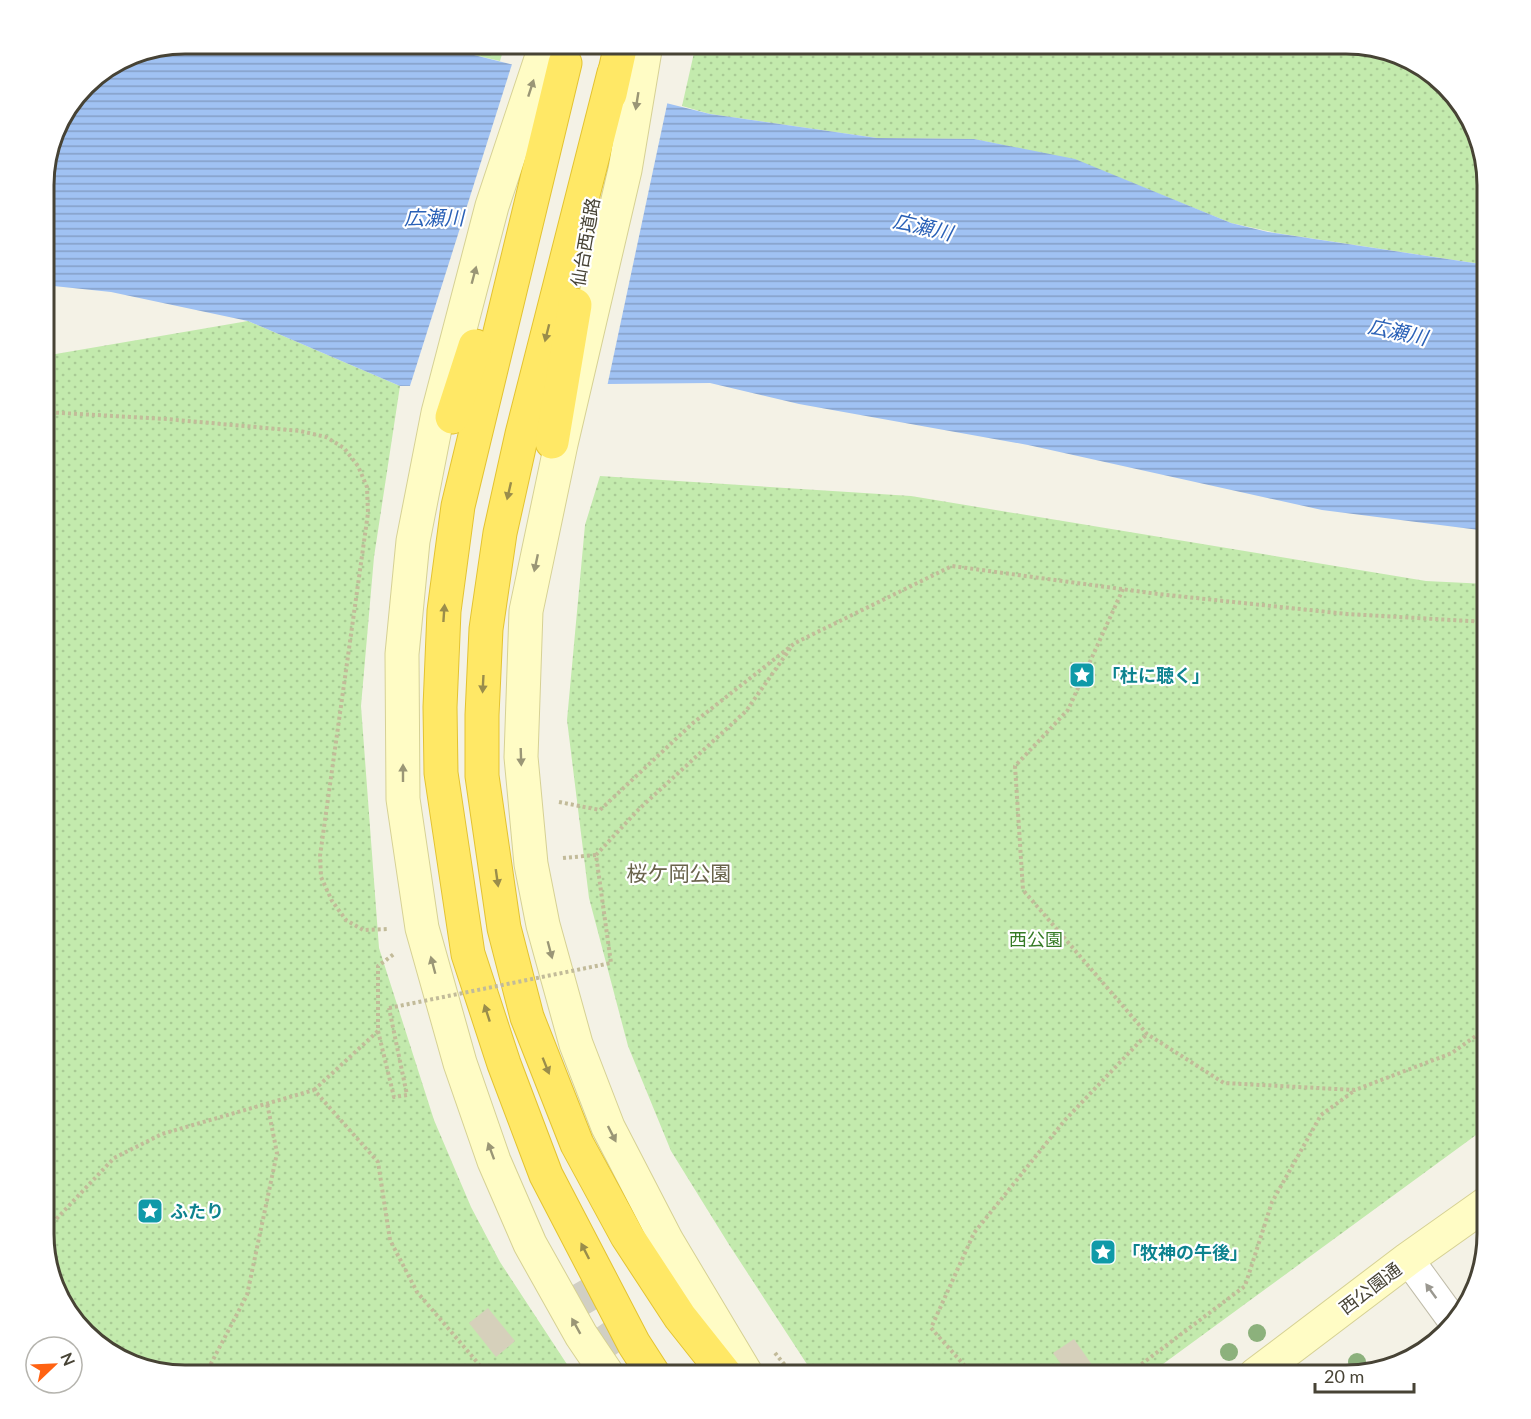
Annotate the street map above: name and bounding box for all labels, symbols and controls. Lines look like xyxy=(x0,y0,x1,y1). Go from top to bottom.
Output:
one-way arrow xyxy=(527,79,536,97)
one-way arrow xyxy=(632,92,641,111)
street label: 仙台西道路 xyxy=(566,196,604,288)
water label: 広瀬川 xyxy=(404,205,466,229)
water label: 広瀬川 xyxy=(891,208,957,245)
one-way arrow xyxy=(470,266,479,284)
water label: 広瀬川 xyxy=(1366,313,1432,349)
one-way arrow xyxy=(542,324,552,342)
one-way arrow xyxy=(504,482,513,501)
one-way arrow xyxy=(531,554,540,573)
one-way arrow xyxy=(439,603,449,622)
place icon: 「杜に聴く」 xyxy=(1067,660,1097,690)
place label: 「杜に聴く」 xyxy=(1102,664,1210,686)
one-way arrow xyxy=(479,675,488,694)
one-way arrow xyxy=(517,748,526,767)
one-way arrow xyxy=(398,763,408,782)
district label: 桜ケ岡公園 xyxy=(627,860,732,885)
one-way arrow xyxy=(492,869,501,888)
park label: 西公園 xyxy=(1009,928,1063,950)
one-way arrow xyxy=(546,941,555,959)
one-way arrow xyxy=(427,956,437,974)
one-way arrow xyxy=(482,1004,491,1022)
one-way arrow xyxy=(542,1057,551,1075)
one-way arrow xyxy=(607,1126,616,1143)
one-way arrow xyxy=(486,1142,496,1160)
place icon: ふたり xyxy=(135,1196,165,1226)
place label: ふたり xyxy=(170,1200,224,1222)
place icon: 「牧神の午後」 xyxy=(1088,1237,1118,1267)
place label: 「牧神の午後」 xyxy=(1122,1241,1248,1263)
one-way arrow xyxy=(580,1242,590,1259)
street label: 西公園通 xyxy=(1335,1258,1405,1318)
one-way arrow xyxy=(1425,1283,1437,1299)
one-way arrow xyxy=(571,1317,581,1334)
north arrow xyxy=(24,1335,84,1395)
text: N xyxy=(57,1350,79,1368)
scale bar xyxy=(1315,1356,1414,1394)
text: 20 m xyxy=(1324,1365,1364,1387)

